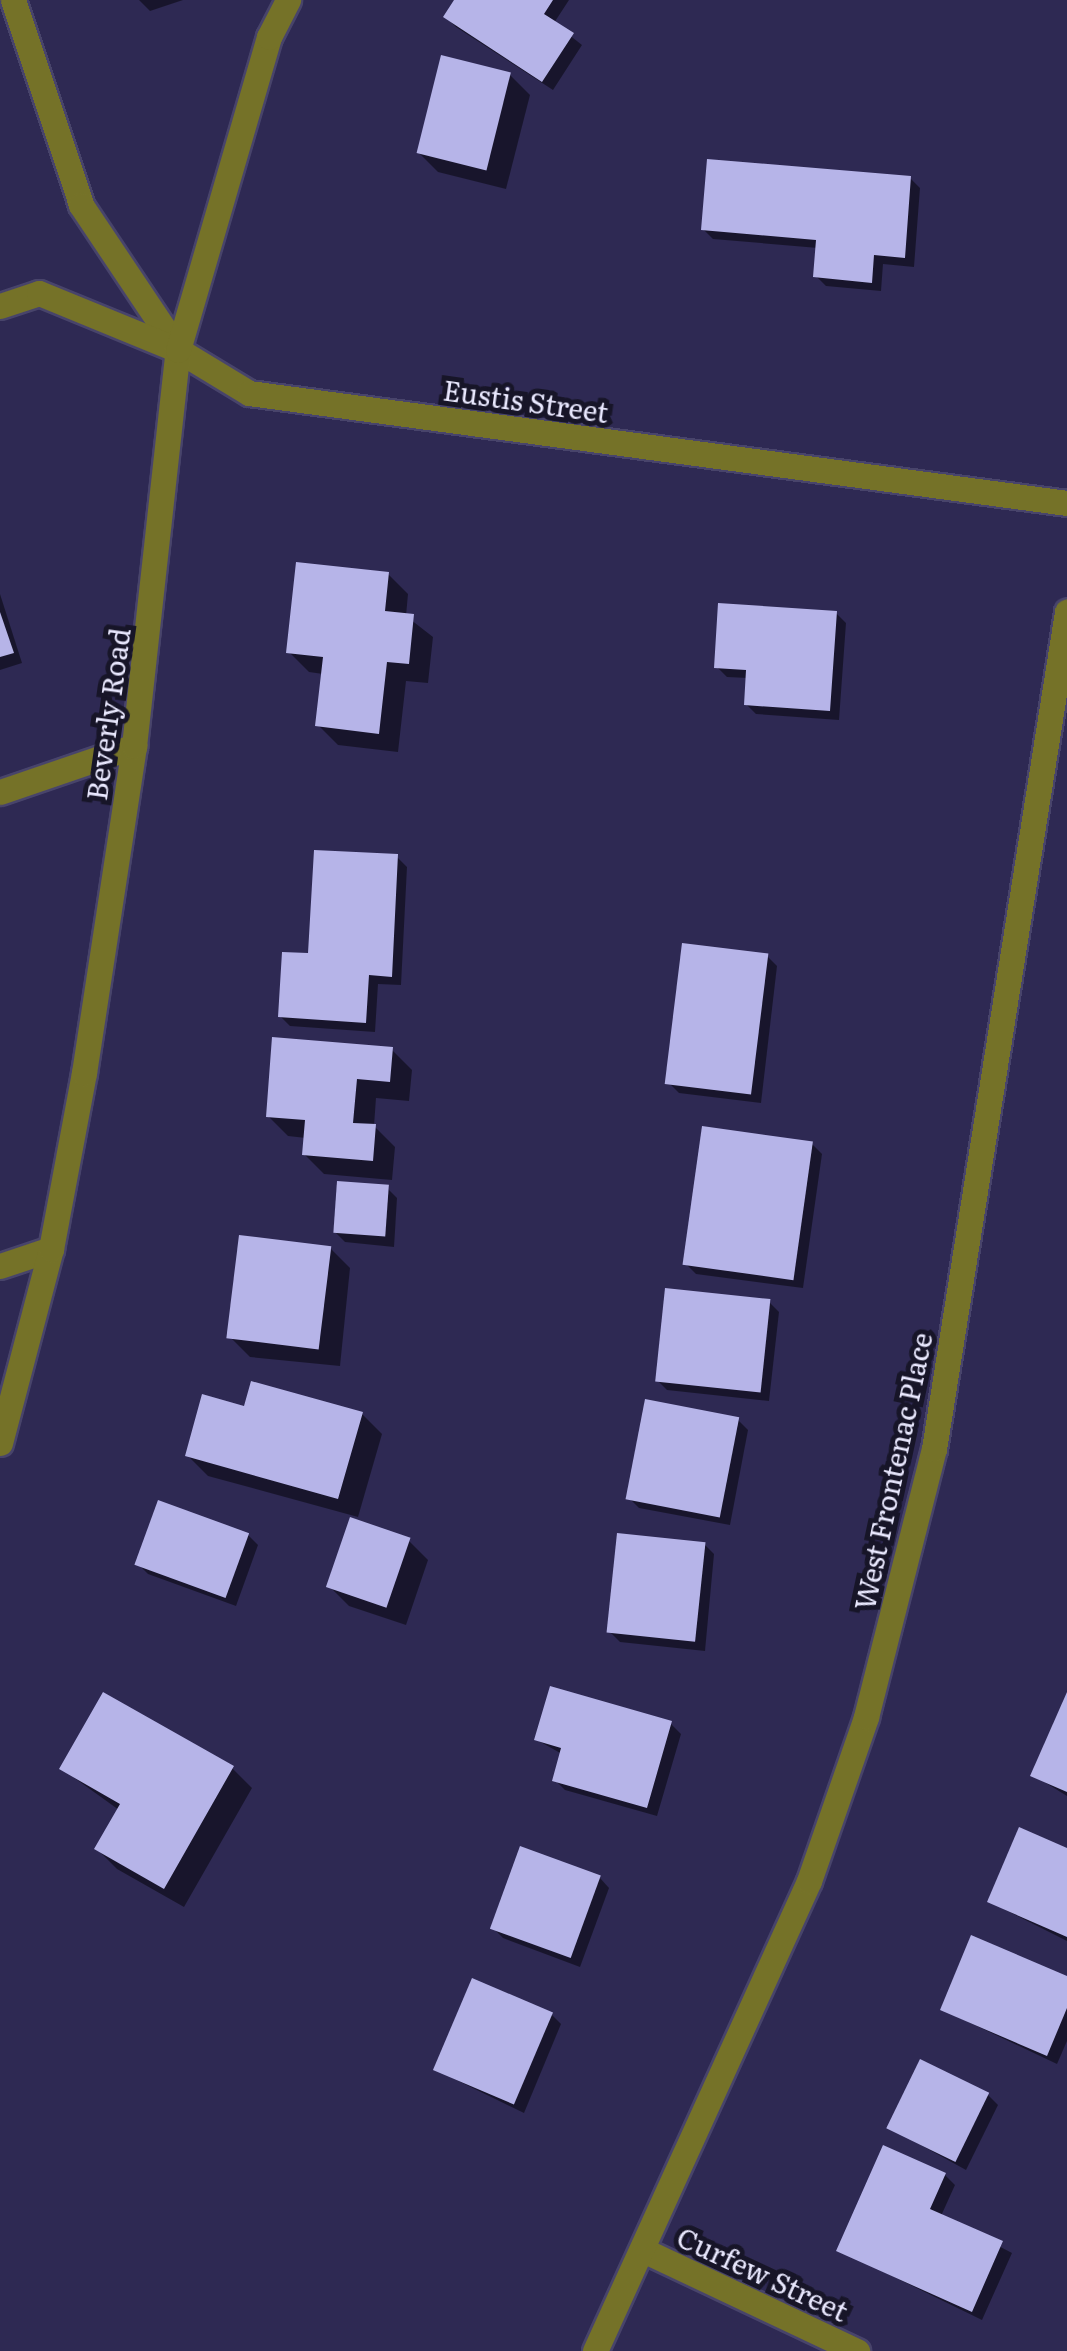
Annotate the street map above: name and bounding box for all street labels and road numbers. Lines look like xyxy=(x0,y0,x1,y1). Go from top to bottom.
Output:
street label: Eustis Street xyxy=(441,372,611,428)
street label: Beverly Road xyxy=(78,626,136,802)
street label: West Frontenac Place xyxy=(846,1329,938,1613)
street label: Curfew Street xyxy=(672,2219,854,2327)

